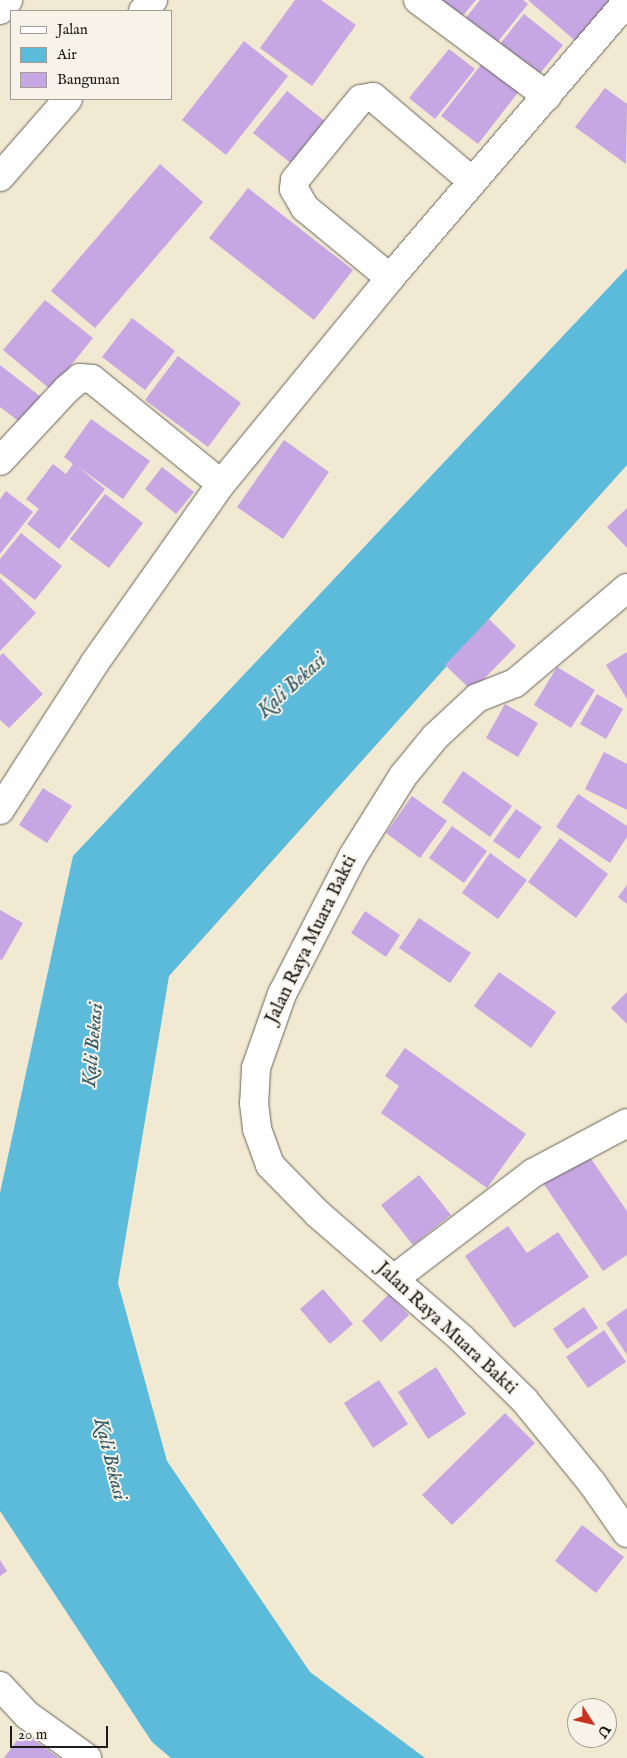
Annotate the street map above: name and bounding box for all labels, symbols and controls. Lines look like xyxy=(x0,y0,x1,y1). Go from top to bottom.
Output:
legend xyxy=(10,10,172,100)
text: Jalan xyxy=(57,20,88,39)
text: Air xyxy=(57,45,77,64)
text: Bangunan xyxy=(57,70,120,89)
water label: Kali Bekasi xyxy=(253,649,331,723)
street label: Jalan Raya Muara Bakti xyxy=(261,852,363,1028)
water label: Kali Bekasi xyxy=(77,1002,109,1088)
street label: Jalan Raya Muara Bakti xyxy=(371,1258,521,1400)
water label: Kali Bekasi xyxy=(88,1415,132,1503)
north arrow xyxy=(567,1698,617,1748)
scale bar xyxy=(12,1716,110,1748)
text: U xyxy=(593,1721,614,1741)
text: 20 m xyxy=(18,1725,47,1744)

